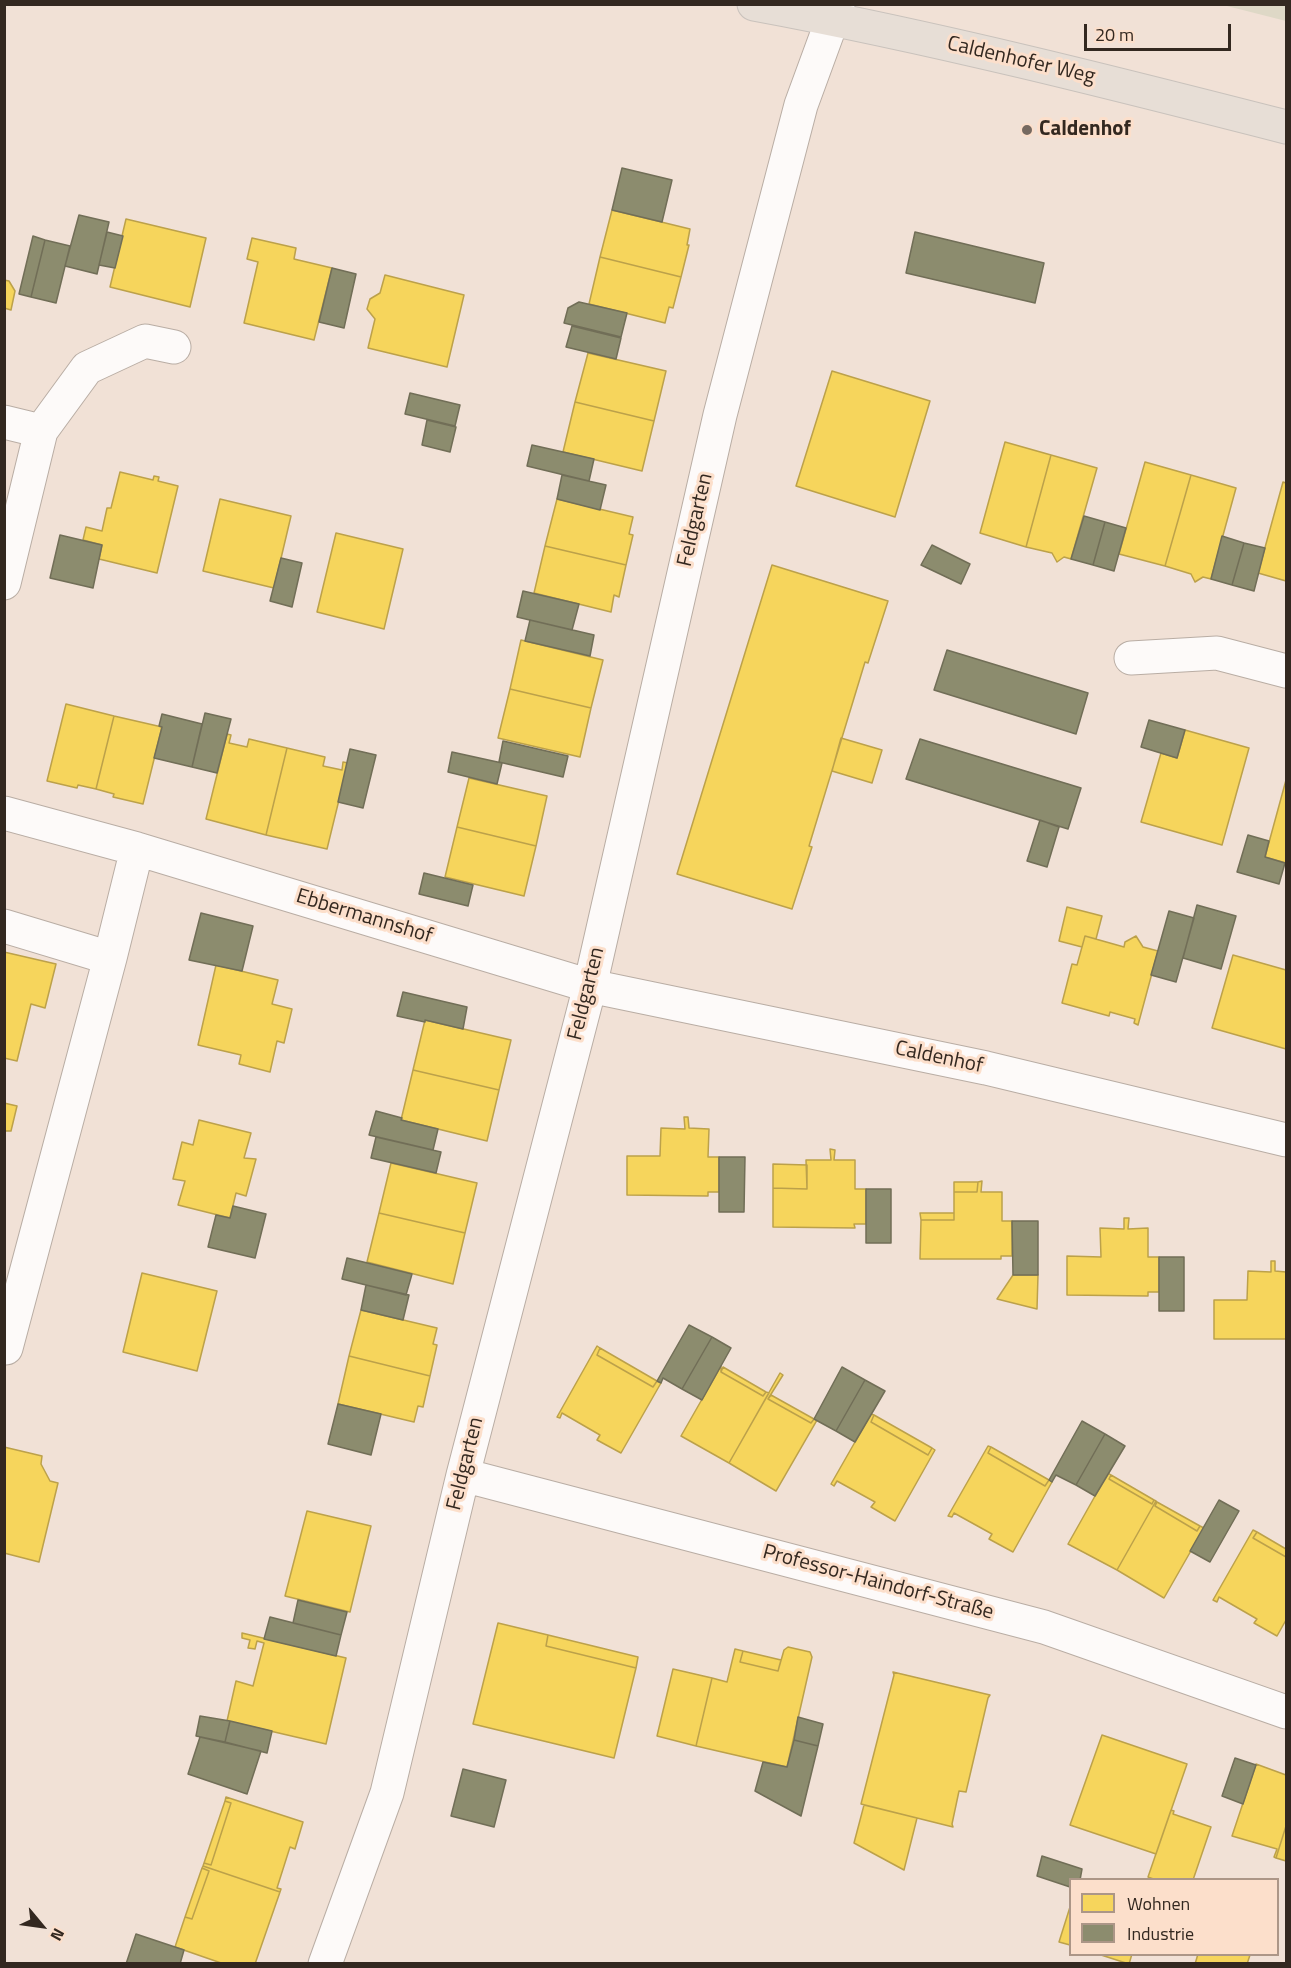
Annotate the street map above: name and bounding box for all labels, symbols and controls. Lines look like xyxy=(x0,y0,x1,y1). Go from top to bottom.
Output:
scale bar xyxy=(1087,12,1234,50)
text: 20 m xyxy=(1095,21,1134,48)
street label: Caldenhofer Weg xyxy=(945,32,1097,90)
place label: Caldenhof xyxy=(1039,117,1131,143)
marker: Caldenhof xyxy=(1020,123,1034,137)
street label: Feldgarten xyxy=(673,471,719,569)
street label: Ebbermannshof xyxy=(293,884,435,950)
street label: Feldgarten xyxy=(563,945,611,1043)
street label: Caldenhof xyxy=(893,1036,985,1080)
street label: Feldgarten xyxy=(442,1415,490,1513)
street label: Professor-Haindorf-Straße xyxy=(760,1540,996,1626)
legend xyxy=(1069,1878,1279,1956)
text: Wohnen xyxy=(1127,1890,1190,1917)
north arrow xyxy=(12,1896,72,1956)
text: Industrie xyxy=(1127,1920,1194,1947)
text: N xyxy=(45,1924,71,1945)

